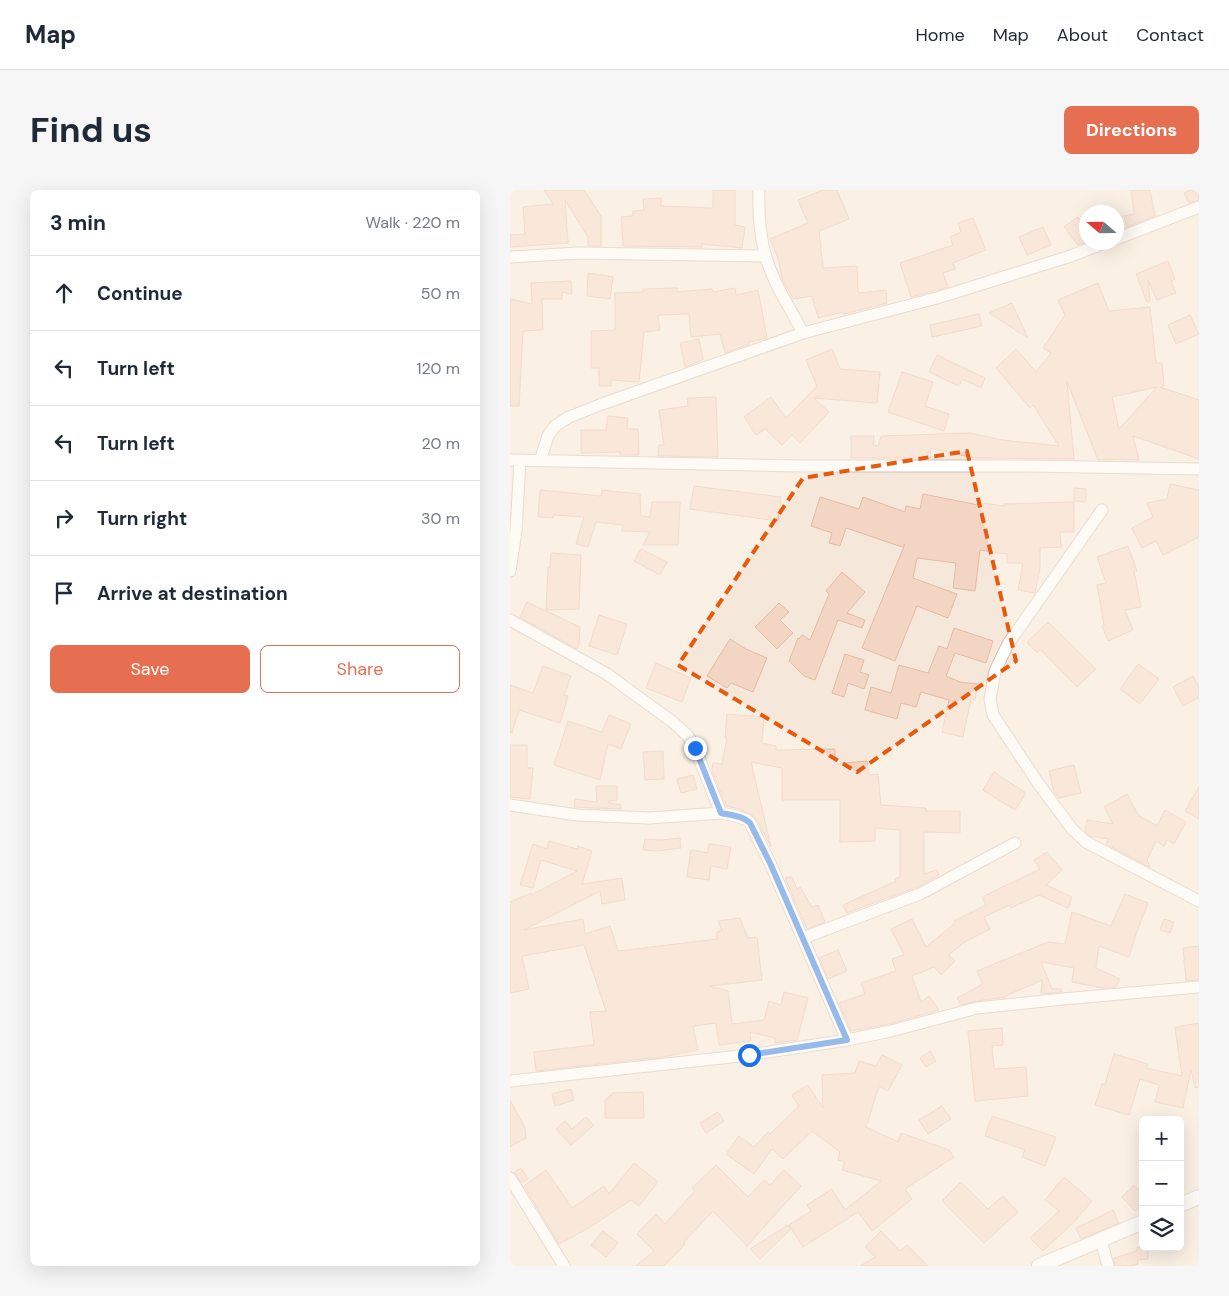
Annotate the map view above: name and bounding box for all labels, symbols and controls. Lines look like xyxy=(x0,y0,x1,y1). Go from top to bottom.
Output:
text: Map xyxy=(25,19,76,50)
text: Home xyxy=(915,23,965,47)
text: Map xyxy=(993,23,1029,47)
text: About xyxy=(1057,23,1108,47)
text: Contact xyxy=(1136,23,1204,47)
button: Directions xyxy=(1064,106,1199,154)
text: Find us xyxy=(30,107,152,153)
north arrow xyxy=(1079,205,1124,250)
text: 3 min xyxy=(50,209,106,237)
text: Walk · 220 m xyxy=(366,212,460,233)
icon: ahead xyxy=(50,279,78,307)
text: Continue xyxy=(97,281,183,306)
text: 50 m xyxy=(421,283,460,304)
icon: left xyxy=(50,354,78,382)
text: Turn left xyxy=(97,356,175,381)
text: 120 m xyxy=(416,358,460,379)
icon: left xyxy=(50,429,78,457)
text: Turn left xyxy=(97,431,175,456)
text: 20 m xyxy=(421,433,460,454)
icon: right xyxy=(50,504,78,532)
text: Turn right xyxy=(97,506,187,531)
text: 30 m xyxy=(421,508,460,529)
icon: arrive xyxy=(50,579,78,607)
text: Arrive at destination xyxy=(97,581,288,606)
button: Save xyxy=(50,645,250,693)
button: Share xyxy=(260,645,460,693)
route end xyxy=(684,737,707,760)
route start xyxy=(738,1044,761,1067)
map controls xyxy=(1139,1116,1184,1251)
button: + xyxy=(1139,1116,1184,1161)
button: − xyxy=(1139,1161,1184,1206)
button: layers xyxy=(1139,1206,1184,1251)

